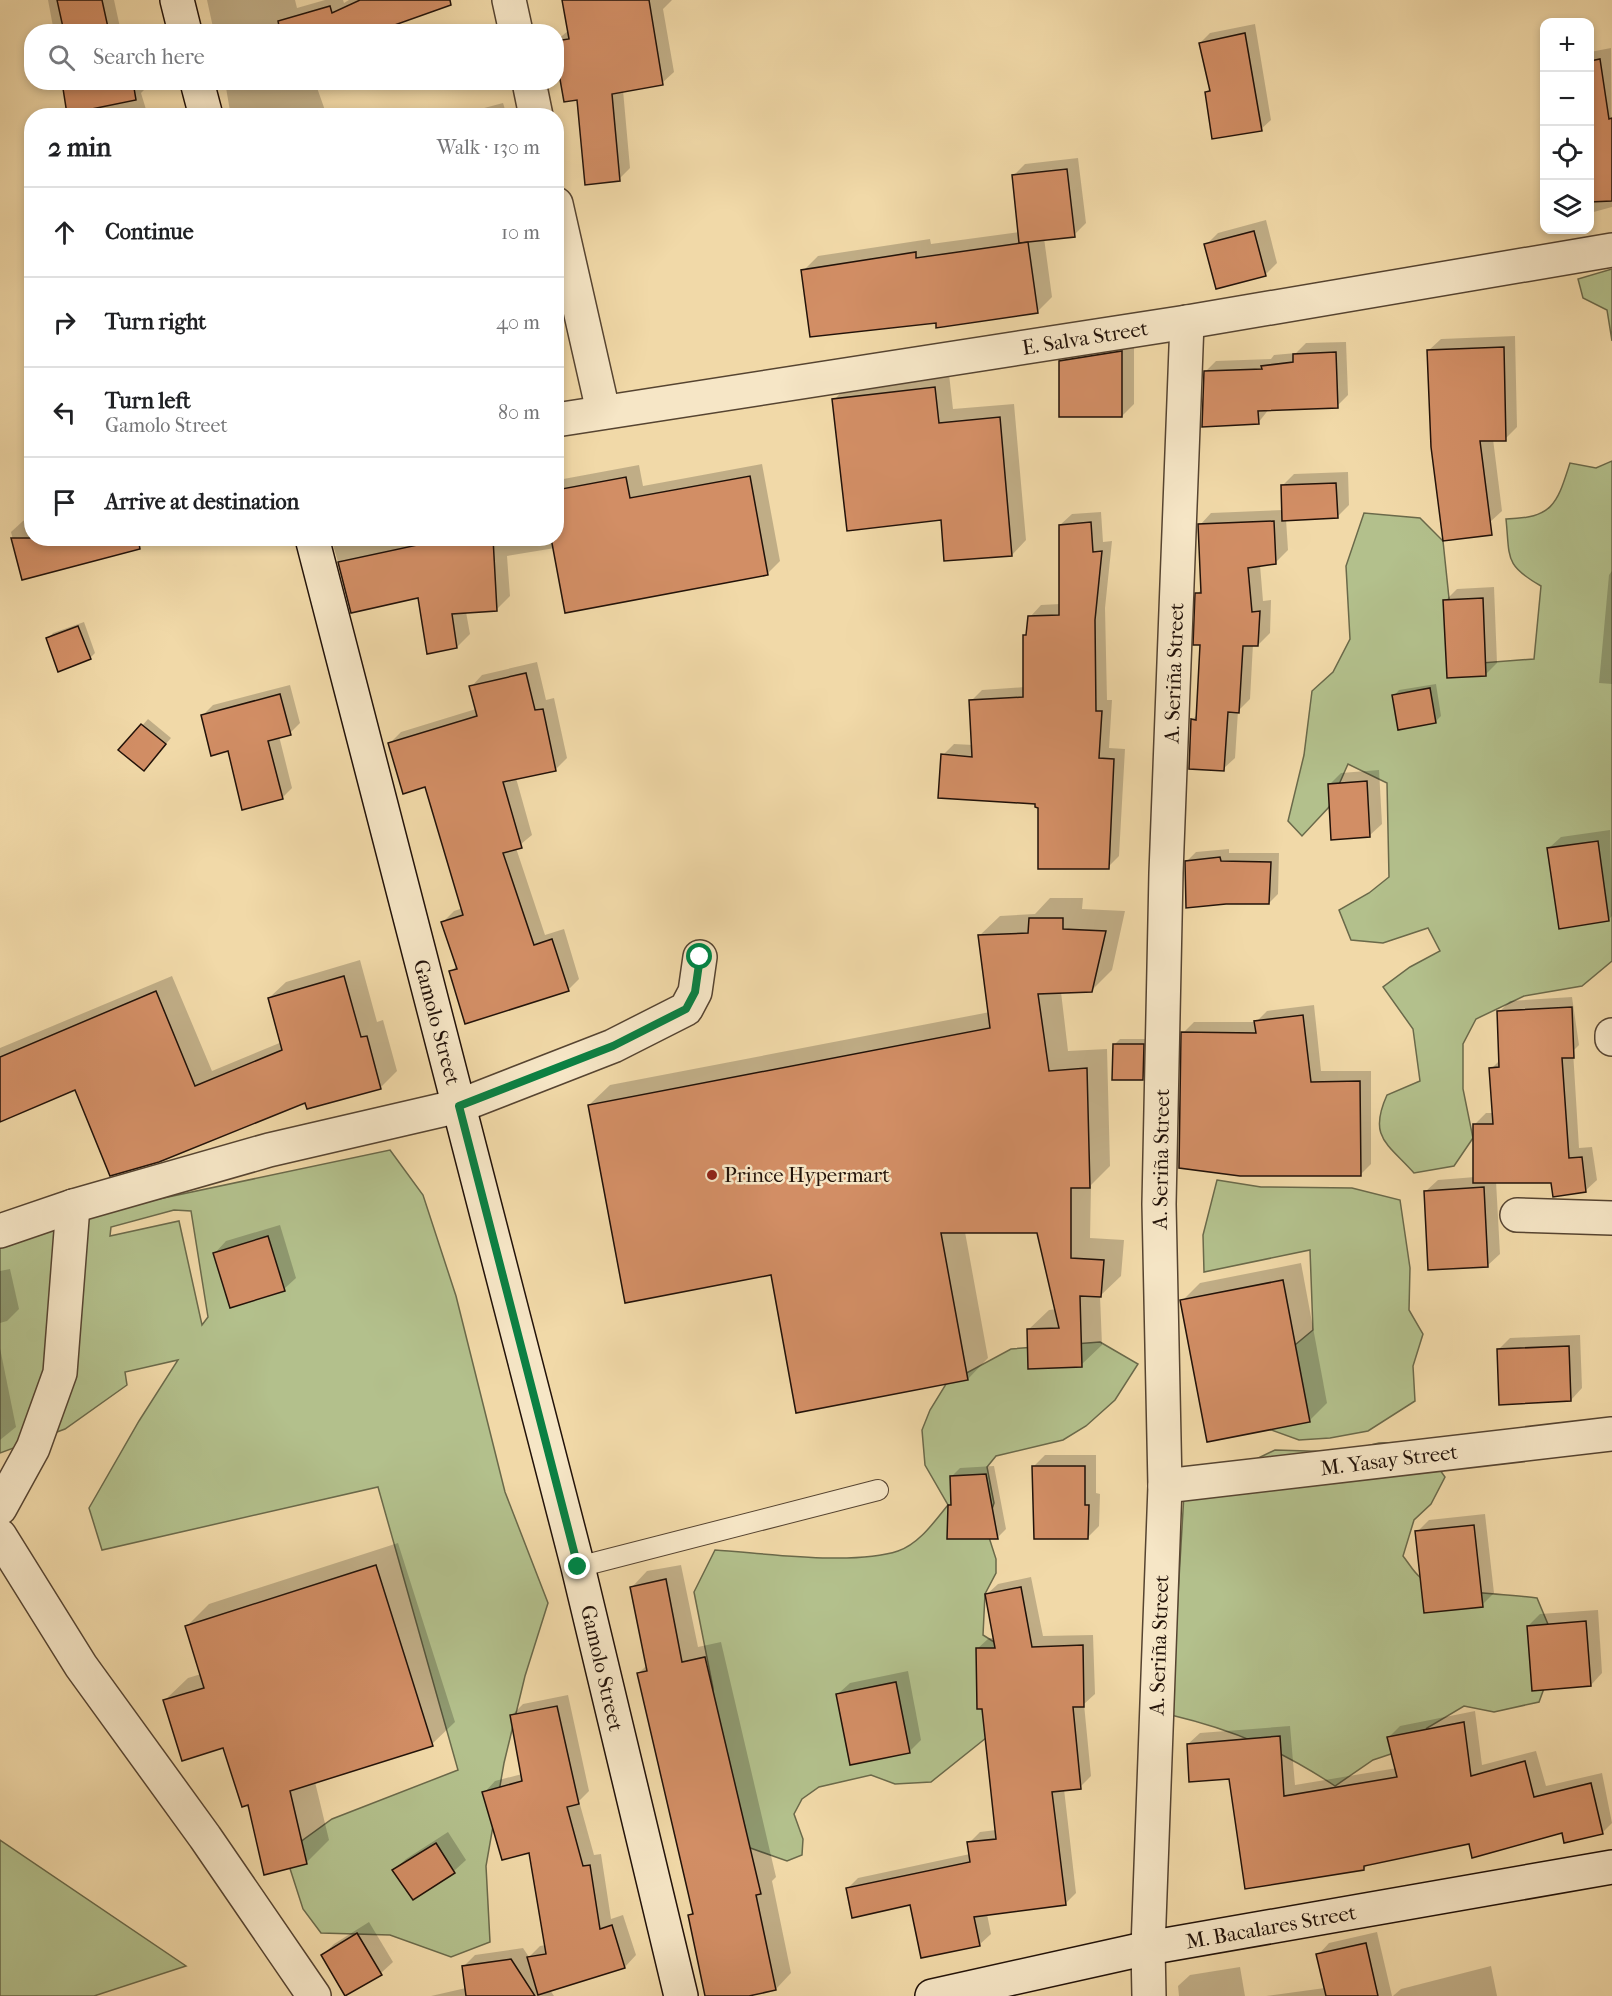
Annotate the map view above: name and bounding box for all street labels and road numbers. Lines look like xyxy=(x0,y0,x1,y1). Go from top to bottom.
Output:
street label: E. Salva Street xyxy=(1020,316,1150,360)
street label: A. Seriña Street xyxy=(1160,602,1188,745)
street label: Gamolo Street xyxy=(409,957,465,1088)
street label: A. Seriña Street xyxy=(1148,1088,1174,1231)
street label: M. Yasay Street xyxy=(1319,1440,1460,1480)
street label: A. Seriña Street xyxy=(1145,1574,1173,1717)
street label: Gamolo Street xyxy=(576,1603,628,1734)
street label: M. Bacalares Street xyxy=(1184,1900,1359,1954)

